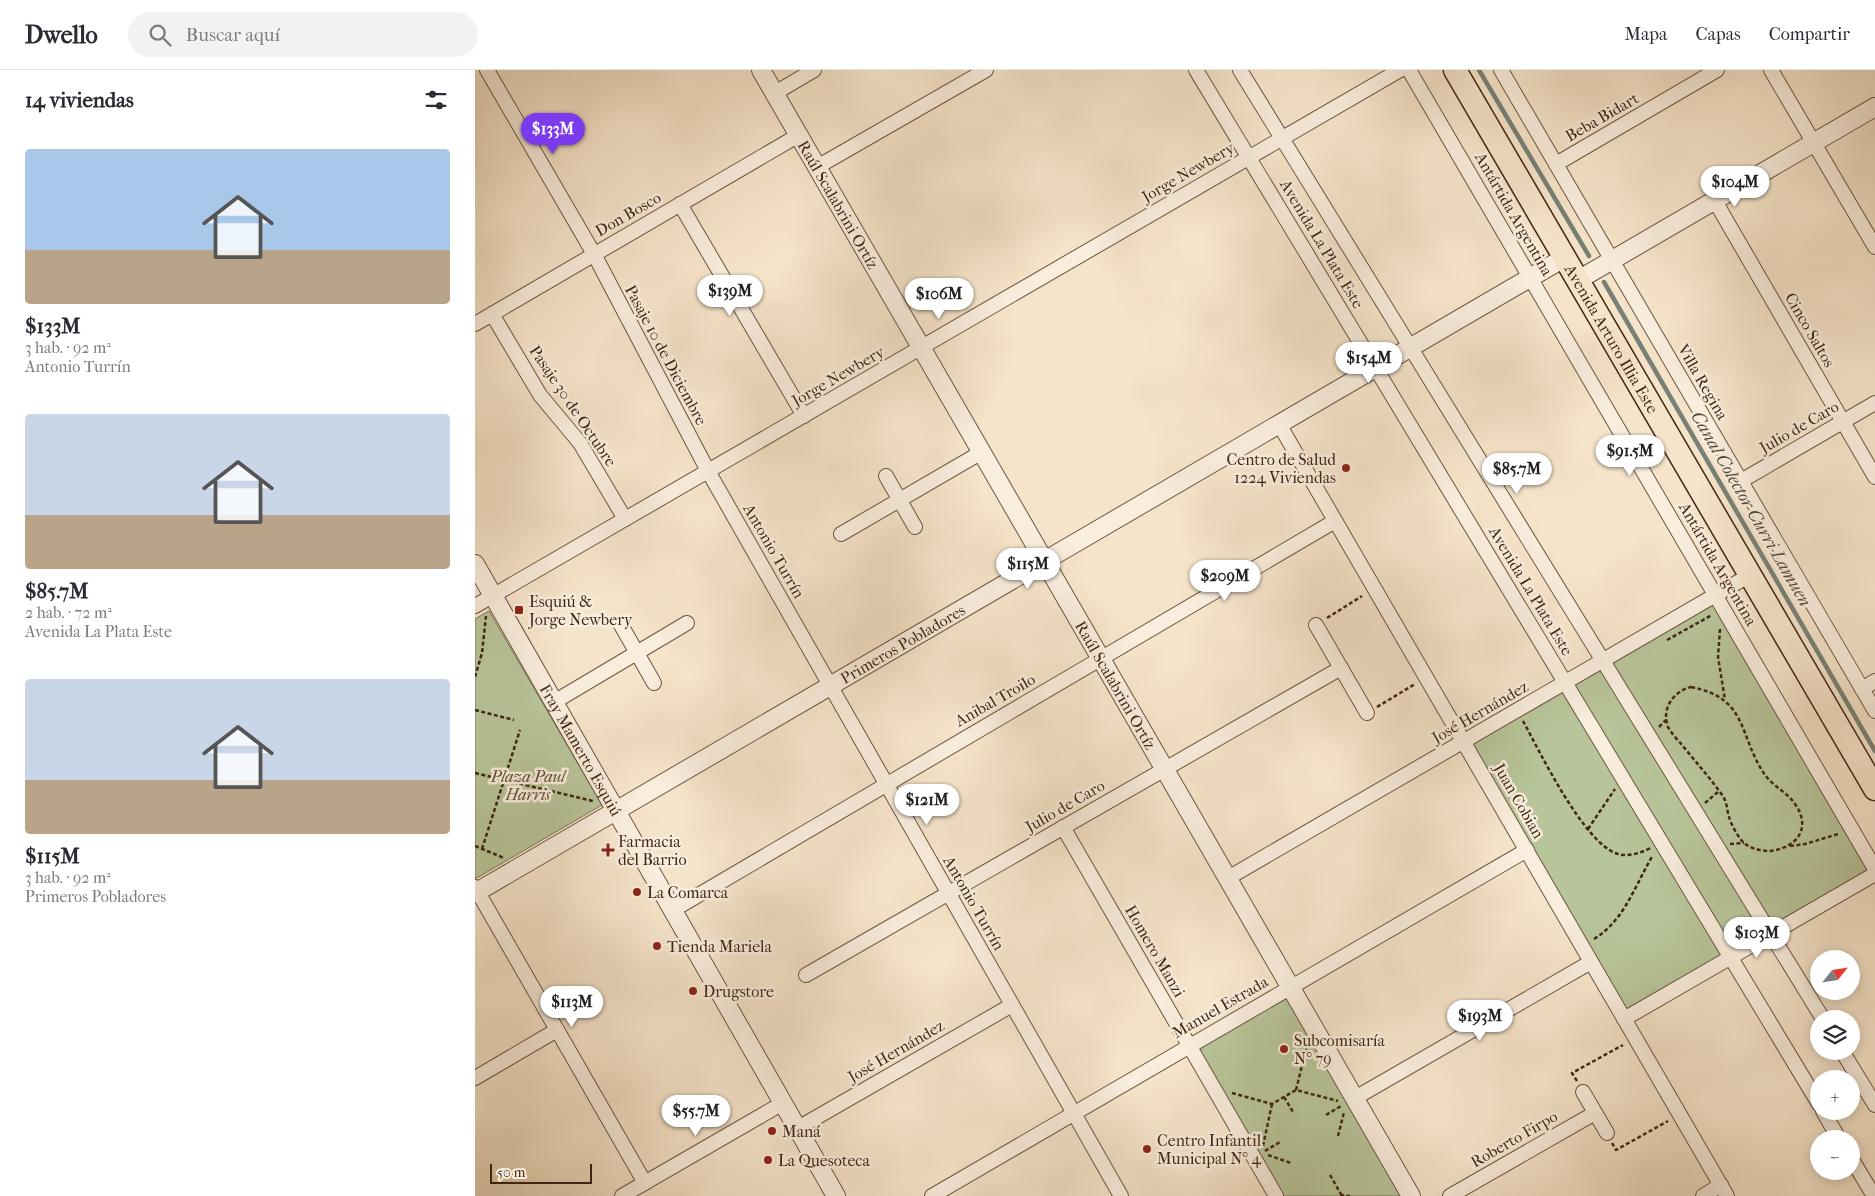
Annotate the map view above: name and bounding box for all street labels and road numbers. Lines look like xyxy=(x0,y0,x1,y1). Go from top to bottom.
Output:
street label: Beba Bidart xyxy=(1562,88,1642,146)
street label: Raúl Scalabrini Ortíz xyxy=(794,137,883,272)
street label: Jorge Newbery xyxy=(1137,138,1238,207)
street label: Antártida Argentina xyxy=(1470,148,1557,280)
street label: Avenida La Plata Este xyxy=(1276,175,1368,312)
street label: Don Bosco xyxy=(592,188,664,240)
street label: Avenida Arturo Illia Este xyxy=(1560,260,1663,417)
street label: Pasaje 10 de Diciembre xyxy=(621,282,711,428)
street label: Cinco Saltos xyxy=(1781,289,1839,371)
street label: Villa Regina xyxy=(1673,340,1733,424)
street label: Pasaje 30 de Octubre xyxy=(525,342,621,470)
street label: Jorge Newbery xyxy=(787,342,888,411)
street label: Julio de Caro xyxy=(1754,397,1842,458)
street label: Antártida Argentina xyxy=(1674,498,1761,630)
street label: Antonio Turrín xyxy=(739,500,809,602)
street label: Avenida La Plata Este xyxy=(1485,522,1577,659)
street label: Primeros Pobladores xyxy=(837,600,969,687)
street label: Raúl Scalabrini Ortíz xyxy=(1071,617,1160,753)
street label: Anibal Troilo xyxy=(951,669,1038,731)
street label: José Hernández xyxy=(1427,677,1531,748)
street label: Fray Mamerto Esquiú xyxy=(536,681,626,819)
street label: Juan Cobian xyxy=(1489,758,1548,843)
street label: Julio de Caro xyxy=(1020,776,1108,837)
street label: Antonio Turrín xyxy=(939,852,1009,954)
street label: Homero Manzi xyxy=(1121,902,1189,1001)
street label: Manuel Estrada xyxy=(1169,972,1272,1042)
street label: José Hernández xyxy=(843,1016,947,1087)
street label: Roberto Firpo xyxy=(1467,1106,1561,1172)

